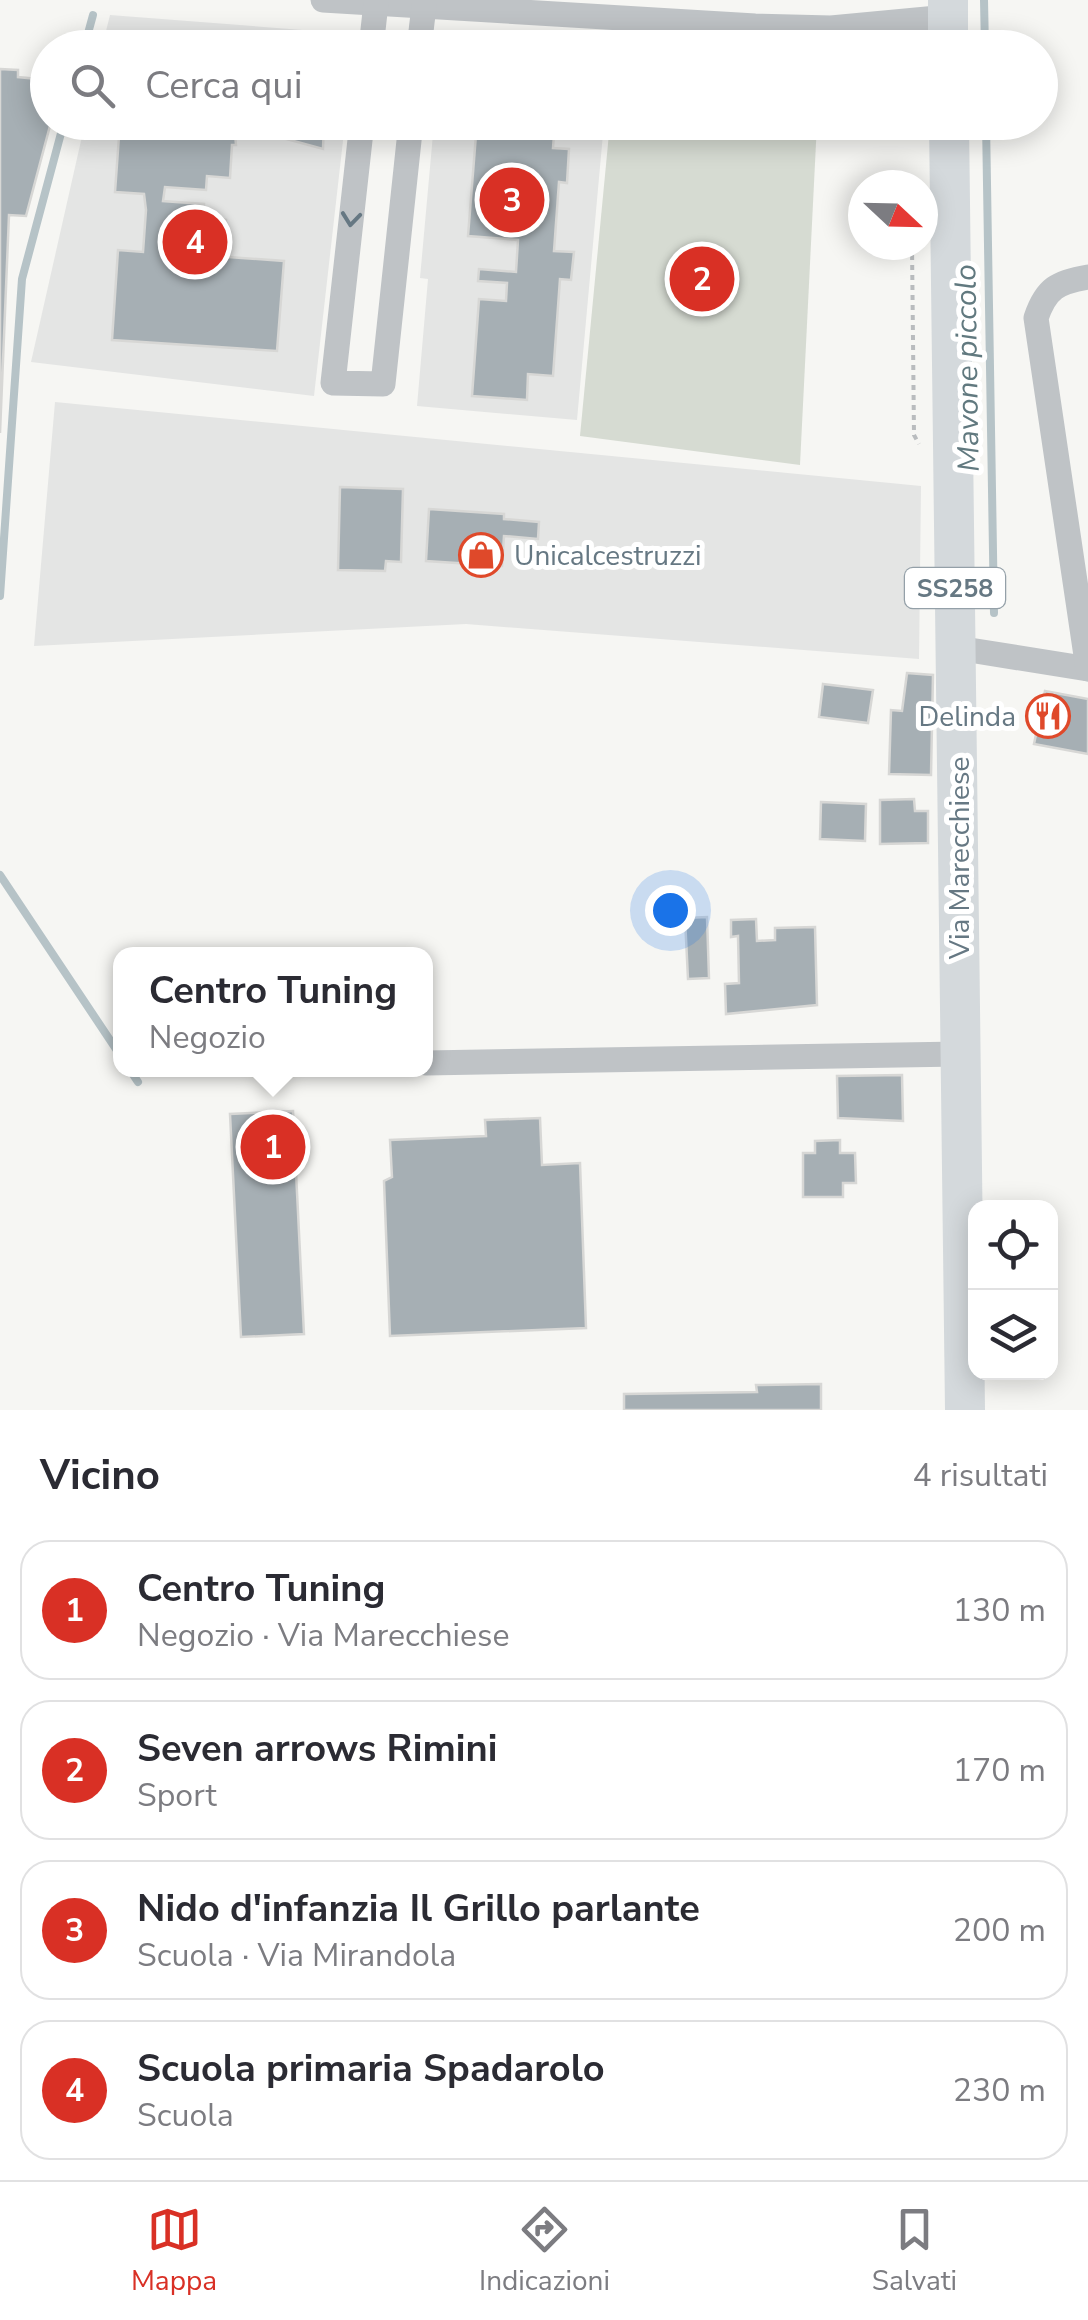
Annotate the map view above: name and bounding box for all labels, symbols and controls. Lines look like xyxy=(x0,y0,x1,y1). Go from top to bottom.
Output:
search box xyxy=(30,30,1058,140)
icon: search xyxy=(65,58,120,113)
text: Cerca qui xyxy=(145,60,302,111)
pin: 3 xyxy=(480,162,544,238)
north arrow xyxy=(848,170,938,260)
pin: 4 xyxy=(162,204,228,280)
one-way arrow xyxy=(341,212,362,228)
pin: 2 xyxy=(670,242,734,316)
water label: Mavone piccolo xyxy=(945,264,990,472)
shop icon: Unicalcestruzzi xyxy=(458,532,504,578)
place label: Unicalcestruzzi xyxy=(514,537,702,575)
road number: SS258 xyxy=(905,568,1005,608)
restaurant icon: Delinda xyxy=(1025,693,1071,739)
place label: Delinda xyxy=(918,698,1016,736)
street label: Via Marecchiese xyxy=(941,757,979,960)
your location xyxy=(645,885,696,936)
popup xyxy=(113,947,433,1077)
text: Centro Tuning xyxy=(149,965,397,1016)
text: Negozio xyxy=(149,1016,266,1059)
pin: 1 xyxy=(240,1110,306,1184)
map controls xyxy=(968,1200,1058,1380)
button: locate xyxy=(968,1200,1058,1290)
button: layers xyxy=(968,1290,1058,1380)
text: Vicino xyxy=(40,1447,160,1504)
text: 4 risultati xyxy=(912,1454,1048,1497)
text: Centro Tuning xyxy=(137,1563,385,1614)
text: 1 xyxy=(65,1589,84,1632)
text: 130 m xyxy=(953,1589,1046,1632)
text: Negozio · Via Marecchiese xyxy=(137,1614,509,1657)
text: Seven arrows Rimini xyxy=(137,1723,497,1774)
text: 2 xyxy=(65,1749,84,1792)
text: 170 m xyxy=(953,1749,1046,1792)
text: Sport xyxy=(137,1774,217,1817)
text: Nido d'infanzia Il Grillo parlante xyxy=(137,1883,700,1934)
text: 3 xyxy=(65,1909,84,1952)
text: 200 m xyxy=(953,1909,1046,1952)
text: Scuola · Via Mirandola xyxy=(137,1934,456,1977)
text: Scuola primaria Spadarolo xyxy=(137,2043,605,2094)
text: 4 xyxy=(65,2069,84,2112)
text: 230 m xyxy=(953,2069,1046,2112)
text: Scuola xyxy=(137,2094,234,2137)
tab: Mappa xyxy=(131,2202,217,2300)
tab: Indicazioni xyxy=(479,2202,610,2300)
tab: Salvati xyxy=(872,2202,957,2300)

